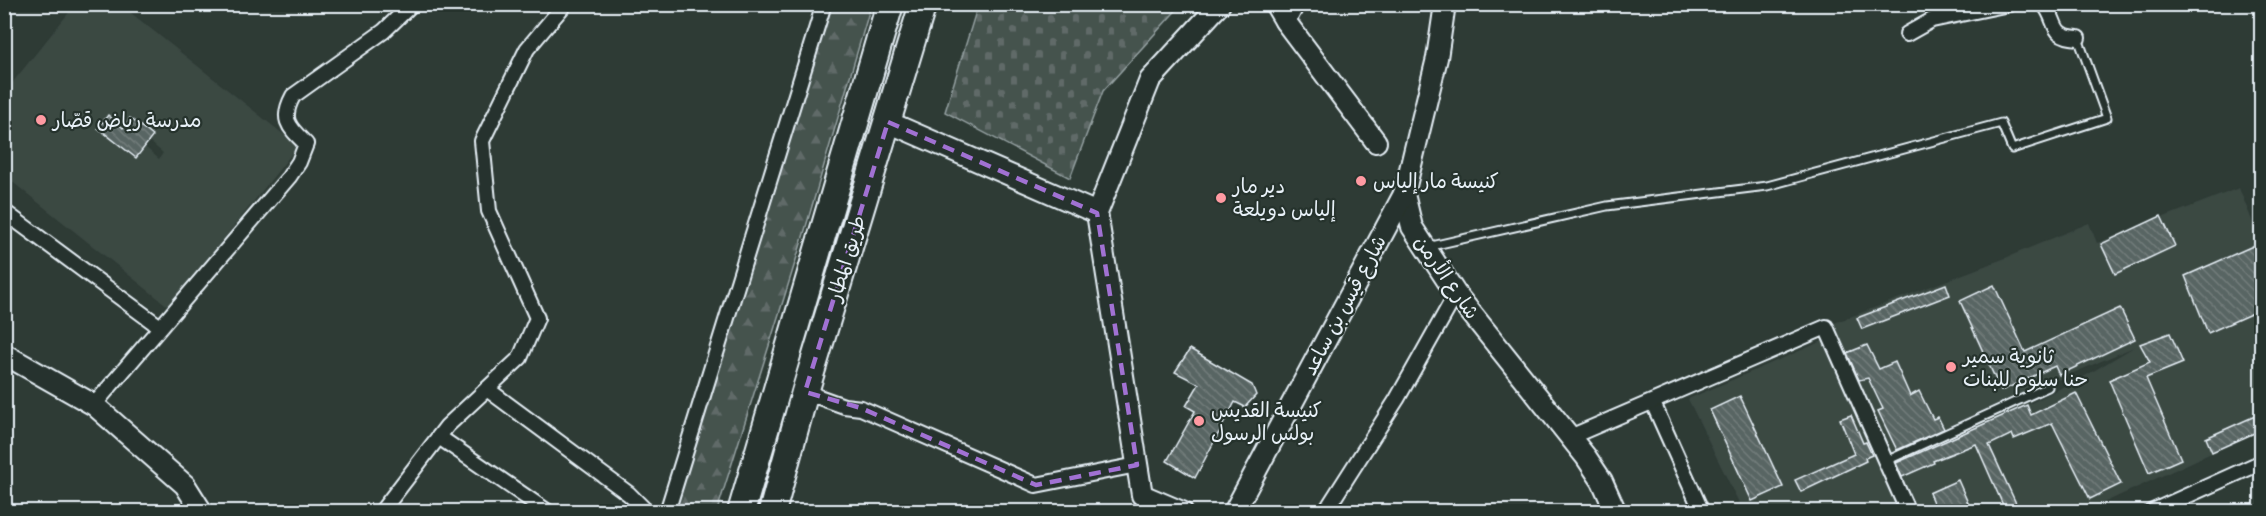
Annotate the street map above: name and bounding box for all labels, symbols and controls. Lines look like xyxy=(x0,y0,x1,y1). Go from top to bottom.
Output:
place label: مدرسة رياض قصّار xyxy=(51,108,202,133)
marker: مدرسة رياض قصّار xyxy=(34,113,48,127)
place label: كنيسة مار إلياس xyxy=(1373,169,1499,194)
place label: دير مار إلياس دويلعة xyxy=(1231,174,1336,222)
marker: كنيسة مار إلياس xyxy=(1354,174,1368,188)
marker: دير مار إلياس دويلعة xyxy=(1214,191,1228,205)
street label: طريق المطار xyxy=(821,212,871,306)
street label: شارع الأرمن xyxy=(1408,230,1485,325)
street label: شارع قيس بن ساعد xyxy=(1297,231,1393,380)
place label: ثانوية سمير حنا سلوم للبنات xyxy=(1961,344,2088,395)
marker: ثانوية سمير حنا سلوم للبنات xyxy=(1944,360,1958,374)
place label: كنيسة القديس بولس الرسول xyxy=(1211,398,1322,446)
marker: كنيسة القديس بولس الرسول xyxy=(1192,414,1206,428)

